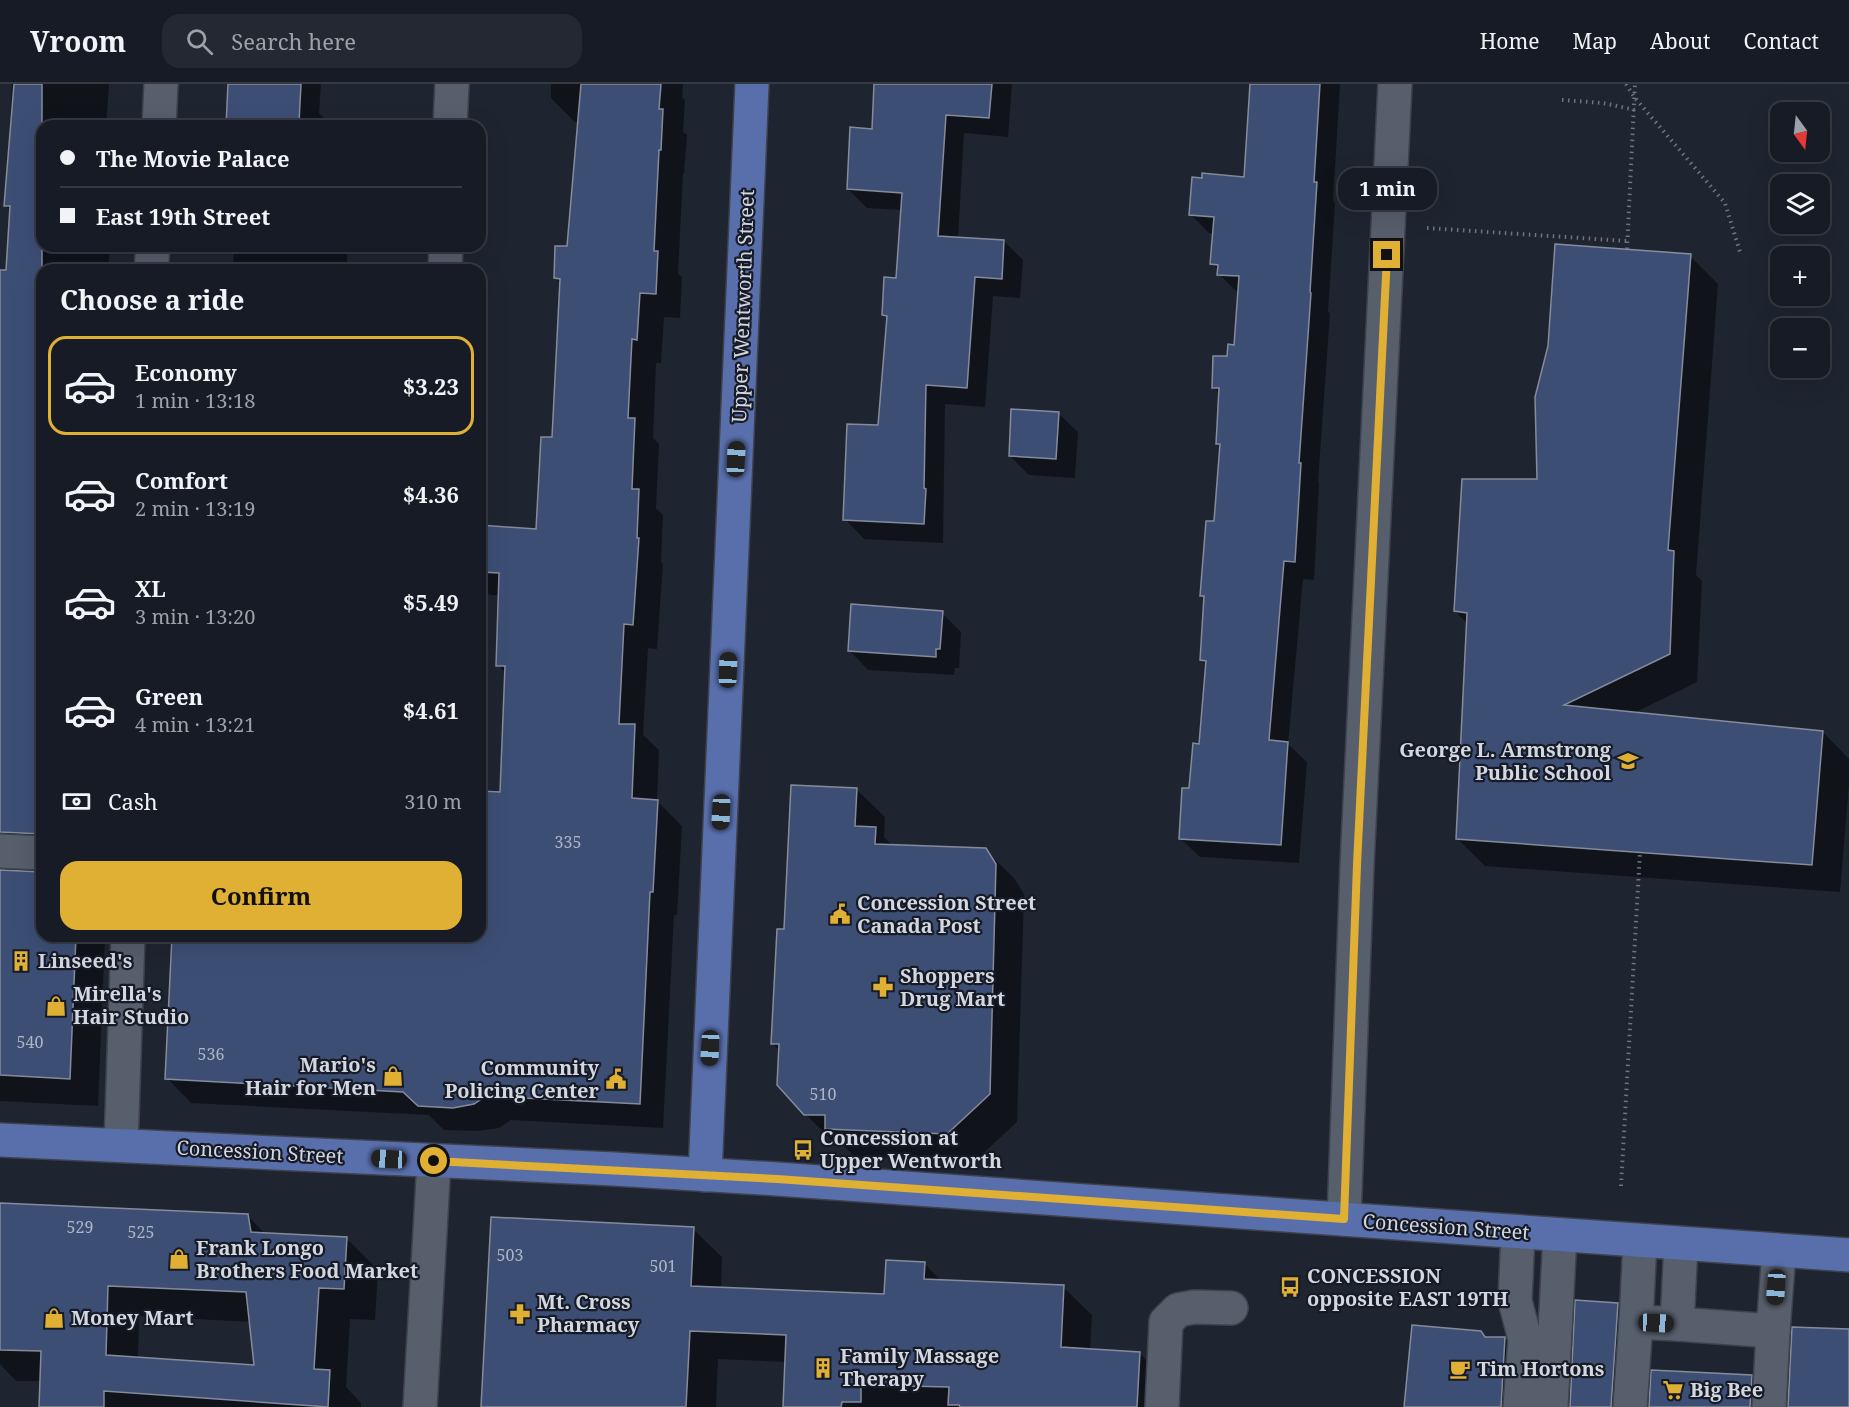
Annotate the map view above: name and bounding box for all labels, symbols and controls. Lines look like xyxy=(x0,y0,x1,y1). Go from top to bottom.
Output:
search box xyxy=(162,14,582,68)
text: Vroom xyxy=(30,22,126,60)
icon: search xyxy=(183,25,216,58)
text: Search here xyxy=(231,26,356,56)
text: Home xyxy=(1480,27,1540,55)
text: Map xyxy=(1573,27,1617,55)
text: About xyxy=(1650,27,1711,55)
text: Contact xyxy=(1744,27,1819,55)
north arrow xyxy=(1770,102,1830,162)
map controls xyxy=(1770,102,1830,378)
text: The Movie Palace xyxy=(96,143,290,173)
callout: 1 min xyxy=(1338,168,1436,210)
button: layers xyxy=(1770,174,1830,234)
text: 1 min xyxy=(1359,175,1416,202)
street label: Upper Wentworth Street xyxy=(725,189,760,423)
text: East 19th Street xyxy=(96,201,270,231)
route end xyxy=(1373,241,1400,268)
button: + xyxy=(1770,246,1830,306)
text: Choose a ride xyxy=(60,281,245,318)
button: − xyxy=(1770,318,1830,378)
text: Economy xyxy=(135,357,237,387)
icon: car xyxy=(63,359,117,413)
text: $3.23 xyxy=(403,371,459,401)
text: 1 min · 13:18 xyxy=(135,387,255,414)
car xyxy=(726,441,746,477)
text: Comfort xyxy=(135,465,228,495)
icon: car xyxy=(63,467,117,521)
text: $4.36 xyxy=(403,479,459,509)
text: 2 min · 13:19 xyxy=(135,495,255,522)
text: XL xyxy=(135,573,166,603)
icon: car xyxy=(63,575,117,629)
text: $5.49 xyxy=(403,587,459,617)
text: 3 min · 13:20 xyxy=(135,603,255,630)
car xyxy=(718,652,738,688)
text: Green xyxy=(135,681,203,711)
icon: car xyxy=(63,683,117,737)
text: $4.61 xyxy=(403,695,459,725)
text: 4 min · 13:21 xyxy=(135,711,255,738)
place label: George L. Armstrong Public School xyxy=(1399,736,1612,786)
school or university icon: George L. Armstrong Public School xyxy=(1616,749,1640,773)
icon: cash xyxy=(60,785,93,818)
text: Cash xyxy=(108,786,158,816)
text: 310 m xyxy=(404,788,462,815)
car xyxy=(711,794,731,830)
house number: 335 xyxy=(555,831,581,853)
button: Confirm xyxy=(60,861,462,930)
place label: Concession Street Canada Post xyxy=(857,889,1036,939)
public building icon: Concession Street Canada Post xyxy=(828,902,852,926)
place label: Linseed's xyxy=(38,947,132,974)
building icon: Linseed's xyxy=(9,949,33,973)
place label: Shoppers Drug Mart xyxy=(900,962,1005,1012)
pharmacy icon: Shoppers Drug Mart xyxy=(871,975,895,999)
place label: Mirella's Hair Studio xyxy=(73,980,189,1030)
shop icon: Mirella's Hair Studio xyxy=(44,994,68,1018)
car xyxy=(700,1030,720,1066)
house number: 540 xyxy=(17,1031,43,1053)
house number: 536 xyxy=(198,1043,224,1065)
place label: Mario's Hair for Men xyxy=(245,1051,376,1101)
place label: Community Policing Center xyxy=(444,1054,600,1104)
shop icon: Mario's Hair for Men xyxy=(381,1064,405,1088)
public building icon: Community Policing Center xyxy=(604,1067,628,1091)
house number: 510 xyxy=(810,1083,836,1105)
place label: Concession at Upper Wentworth xyxy=(820,1124,1002,1174)
street label: Concession Street xyxy=(176,1134,344,1169)
bus stop icon: Concession at Upper Wentworth xyxy=(791,1138,815,1162)
route start xyxy=(420,1147,447,1174)
car xyxy=(371,1149,407,1169)
street label: Concession Street xyxy=(1362,1207,1530,1246)
house number: 529 xyxy=(67,1216,93,1238)
house number: 525 xyxy=(128,1221,154,1243)
place label: Frank Longo Brothers Food Market xyxy=(196,1234,418,1284)
house number: 503 xyxy=(497,1244,523,1266)
shop icon: Frank Longo Brothers Food Market xyxy=(167,1247,191,1271)
house number: 501 xyxy=(650,1255,676,1277)
place label: CONCESSION opposite EAST 19TH xyxy=(1307,1262,1508,1312)
car xyxy=(1766,1268,1786,1306)
bus stop icon: CONCESSION opposite EAST 19TH xyxy=(1278,1275,1302,1299)
place label: Mt. Cross Pharmacy xyxy=(537,1288,640,1338)
pharmacy icon: Mt. Cross Pharmacy xyxy=(508,1302,532,1326)
place label: Money Mart xyxy=(71,1304,193,1331)
shop icon: Money Mart xyxy=(42,1306,66,1330)
car xyxy=(1638,1313,1674,1333)
place label: Family Massage Therapy xyxy=(840,1342,999,1392)
place label: Tim Hortons xyxy=(1477,1355,1604,1382)
building icon: Family Massage Therapy xyxy=(811,1356,835,1380)
cafe icon: Tim Hortons xyxy=(1448,1357,1472,1381)
place label: Big Bee xyxy=(1690,1376,1763,1403)
supermarket icon: Big Bee xyxy=(1661,1378,1685,1402)

